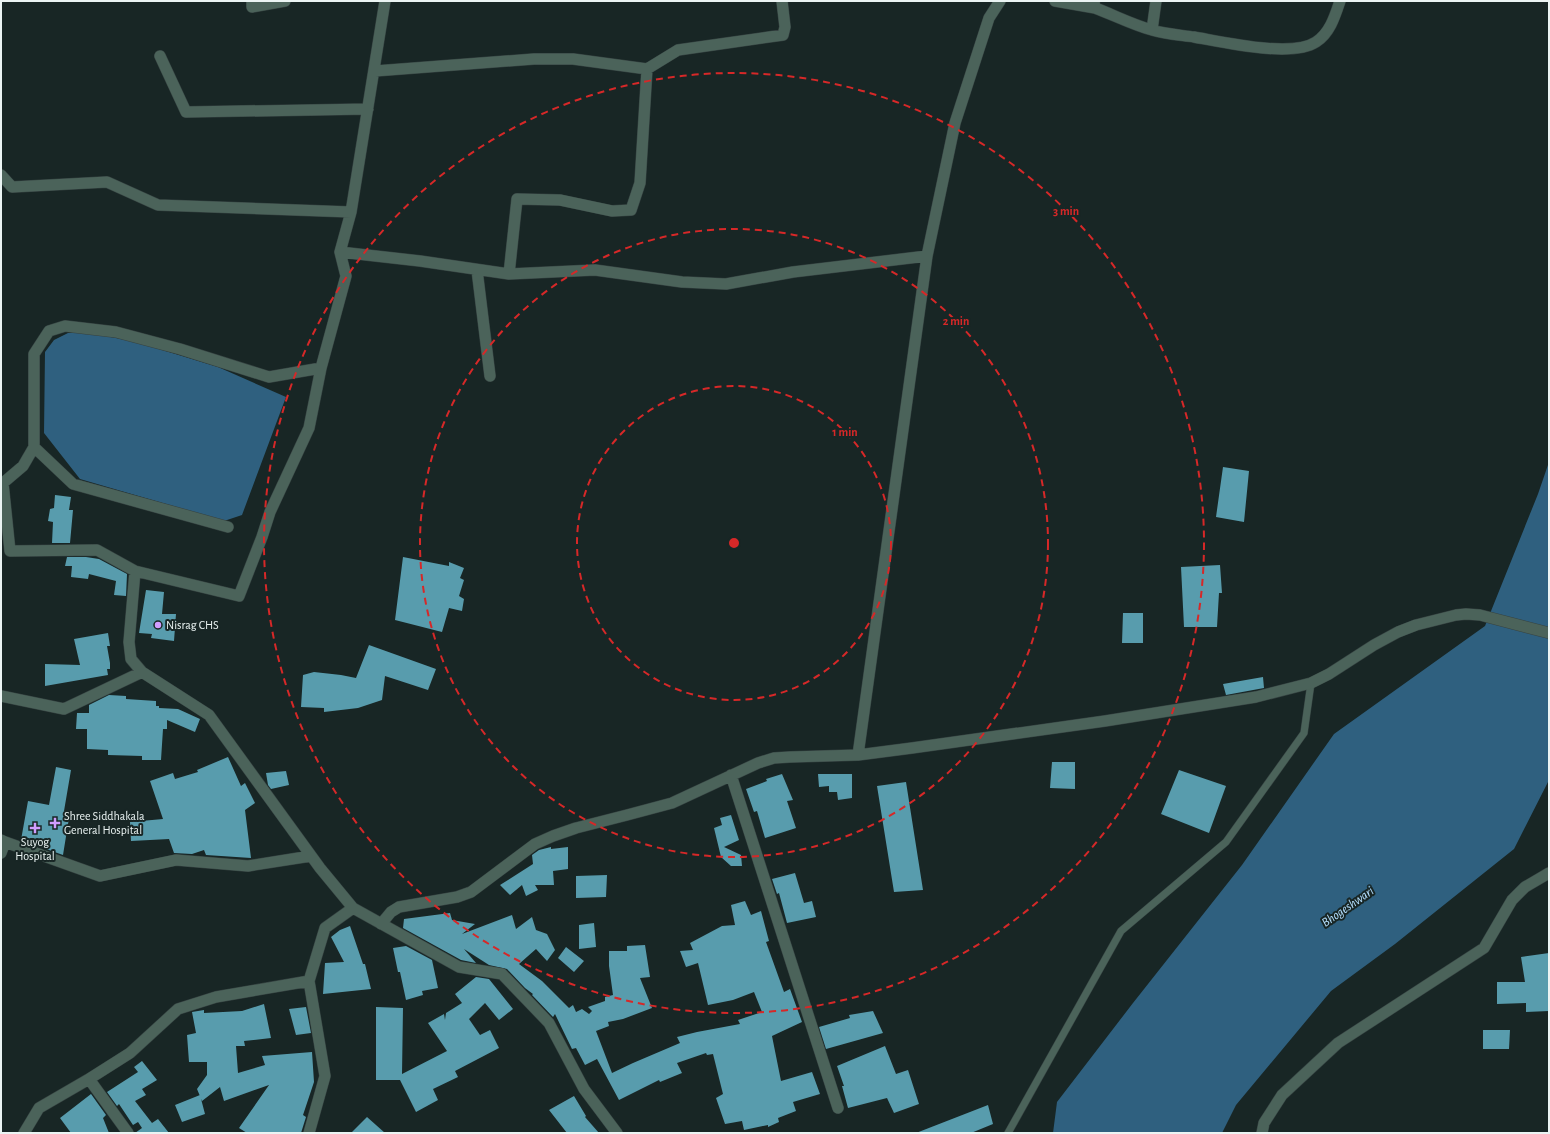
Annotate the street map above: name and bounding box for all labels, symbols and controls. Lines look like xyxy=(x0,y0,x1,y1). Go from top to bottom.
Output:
text: 3 min xyxy=(1053,205,1079,217)
text: 2 min xyxy=(943,315,969,327)
text: 1 min xyxy=(832,426,858,438)
centre of rings xyxy=(727,536,741,550)
place label: Nisrag CHS xyxy=(166,619,219,631)
marker: Nisrag CHS xyxy=(153,620,163,630)
place label: Shree Siddhakala General Hospital xyxy=(64,810,145,836)
marker: Shree Siddhakala General Hospital xyxy=(49,817,61,829)
marker: Suyog Hospital xyxy=(29,822,41,834)
place label: Suyog Hospital xyxy=(15,836,55,862)
water label: Bhogeshwari xyxy=(1319,885,1376,930)

